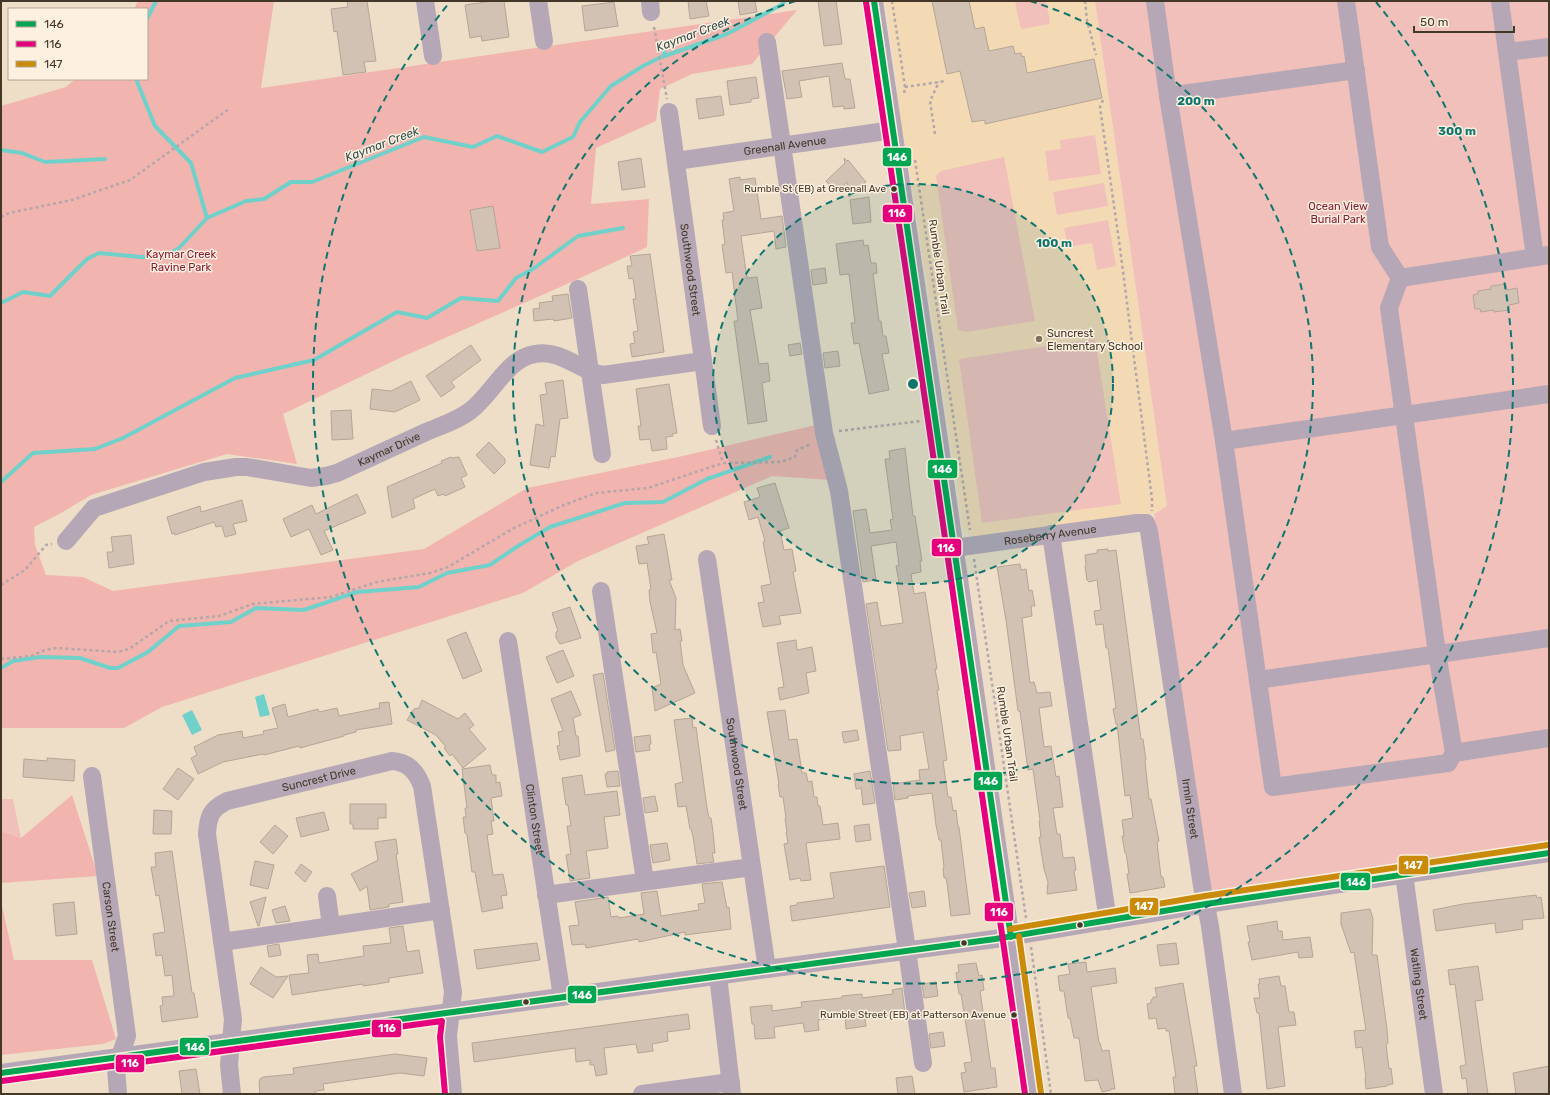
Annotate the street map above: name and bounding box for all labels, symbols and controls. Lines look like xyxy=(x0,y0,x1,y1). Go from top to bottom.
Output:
legend xyxy=(8,8,148,80)
scale bar xyxy=(1414,8,1514,34)
water label: Kaymar Creek xyxy=(654,13,733,54)
text: 50 m xyxy=(1420,15,1448,29)
text: 146 xyxy=(44,17,64,31)
text: 116 xyxy=(44,37,62,51)
text: 147 xyxy=(44,57,63,71)
text: 200 m xyxy=(1177,94,1215,108)
water label: Kaymar Creek xyxy=(343,123,422,164)
text: 300 m xyxy=(1438,124,1476,138)
street label: Greenall Avenue xyxy=(743,133,827,158)
line badge: 146 xyxy=(882,147,912,167)
text: 146 xyxy=(887,151,907,164)
place label: Rumble St (EB) at Greenall Ave xyxy=(744,183,886,195)
marker: Rumble St (EB) at Greenall Ave xyxy=(889,184,899,194)
park label: Ocean View Burial Park xyxy=(1308,200,1368,226)
line badge: 116 xyxy=(882,204,913,223)
text: 116 xyxy=(888,207,906,220)
street label: Rumble Urban Trail xyxy=(926,218,952,316)
street label: Southwood Street xyxy=(678,223,703,317)
text: 100 m xyxy=(1036,236,1072,250)
park label: Kaymar Creek Ravine Park xyxy=(146,248,217,274)
place label: Suncrest Elementary School xyxy=(1047,327,1143,353)
marker: Suncrest Elementary School xyxy=(1034,334,1044,344)
centre of rings xyxy=(906,377,920,391)
street label: Kaymar Drive xyxy=(356,429,422,469)
line badge: 146 xyxy=(927,459,958,479)
text: 146 xyxy=(932,463,952,476)
street label: Roseberry Avenue xyxy=(1003,522,1097,548)
line badge: 116 xyxy=(931,538,962,557)
text: 116 xyxy=(937,542,955,555)
street label: Rumble Urban Trail xyxy=(994,685,1020,783)
street label: Southwood Street xyxy=(724,717,750,812)
street label: Suncrest Drive xyxy=(281,764,357,794)
line badge: 146 xyxy=(973,771,1003,791)
text: 146 xyxy=(978,775,998,788)
street label: Irmin Street xyxy=(1180,778,1201,840)
street label: Clinton Street xyxy=(523,783,547,856)
line badge: 147 xyxy=(1398,855,1429,875)
text: 147 xyxy=(1403,859,1423,872)
line badge: 146 xyxy=(1340,872,1371,891)
text: 146 xyxy=(1346,876,1366,889)
street label: Carson Street xyxy=(100,881,122,953)
line badge: 147 xyxy=(1129,897,1159,916)
text: 147 xyxy=(1134,900,1154,913)
line badge: 116 xyxy=(984,902,1014,922)
text: 116 xyxy=(990,906,1008,919)
unlabelled marker xyxy=(1075,920,1085,930)
unlabelled marker xyxy=(959,938,969,948)
street label: Watling Street xyxy=(1408,947,1430,1021)
line badge: 146 xyxy=(567,985,597,1004)
text: 146 xyxy=(572,989,592,1002)
unlabelled marker xyxy=(521,997,531,1007)
place label: Rumble Street (EB) at Patterson Avenue xyxy=(820,1009,1006,1021)
marker: Rumble Street (EB) at Patterson Avenue xyxy=(1009,1010,1019,1020)
line badge: 116 xyxy=(371,1019,402,1038)
text: 116 xyxy=(378,1022,396,1035)
line badge: 146 xyxy=(179,1037,210,1056)
text: 146 xyxy=(185,1041,205,1054)
line badge: 116 xyxy=(115,1054,145,1073)
text: 116 xyxy=(121,1057,139,1070)

